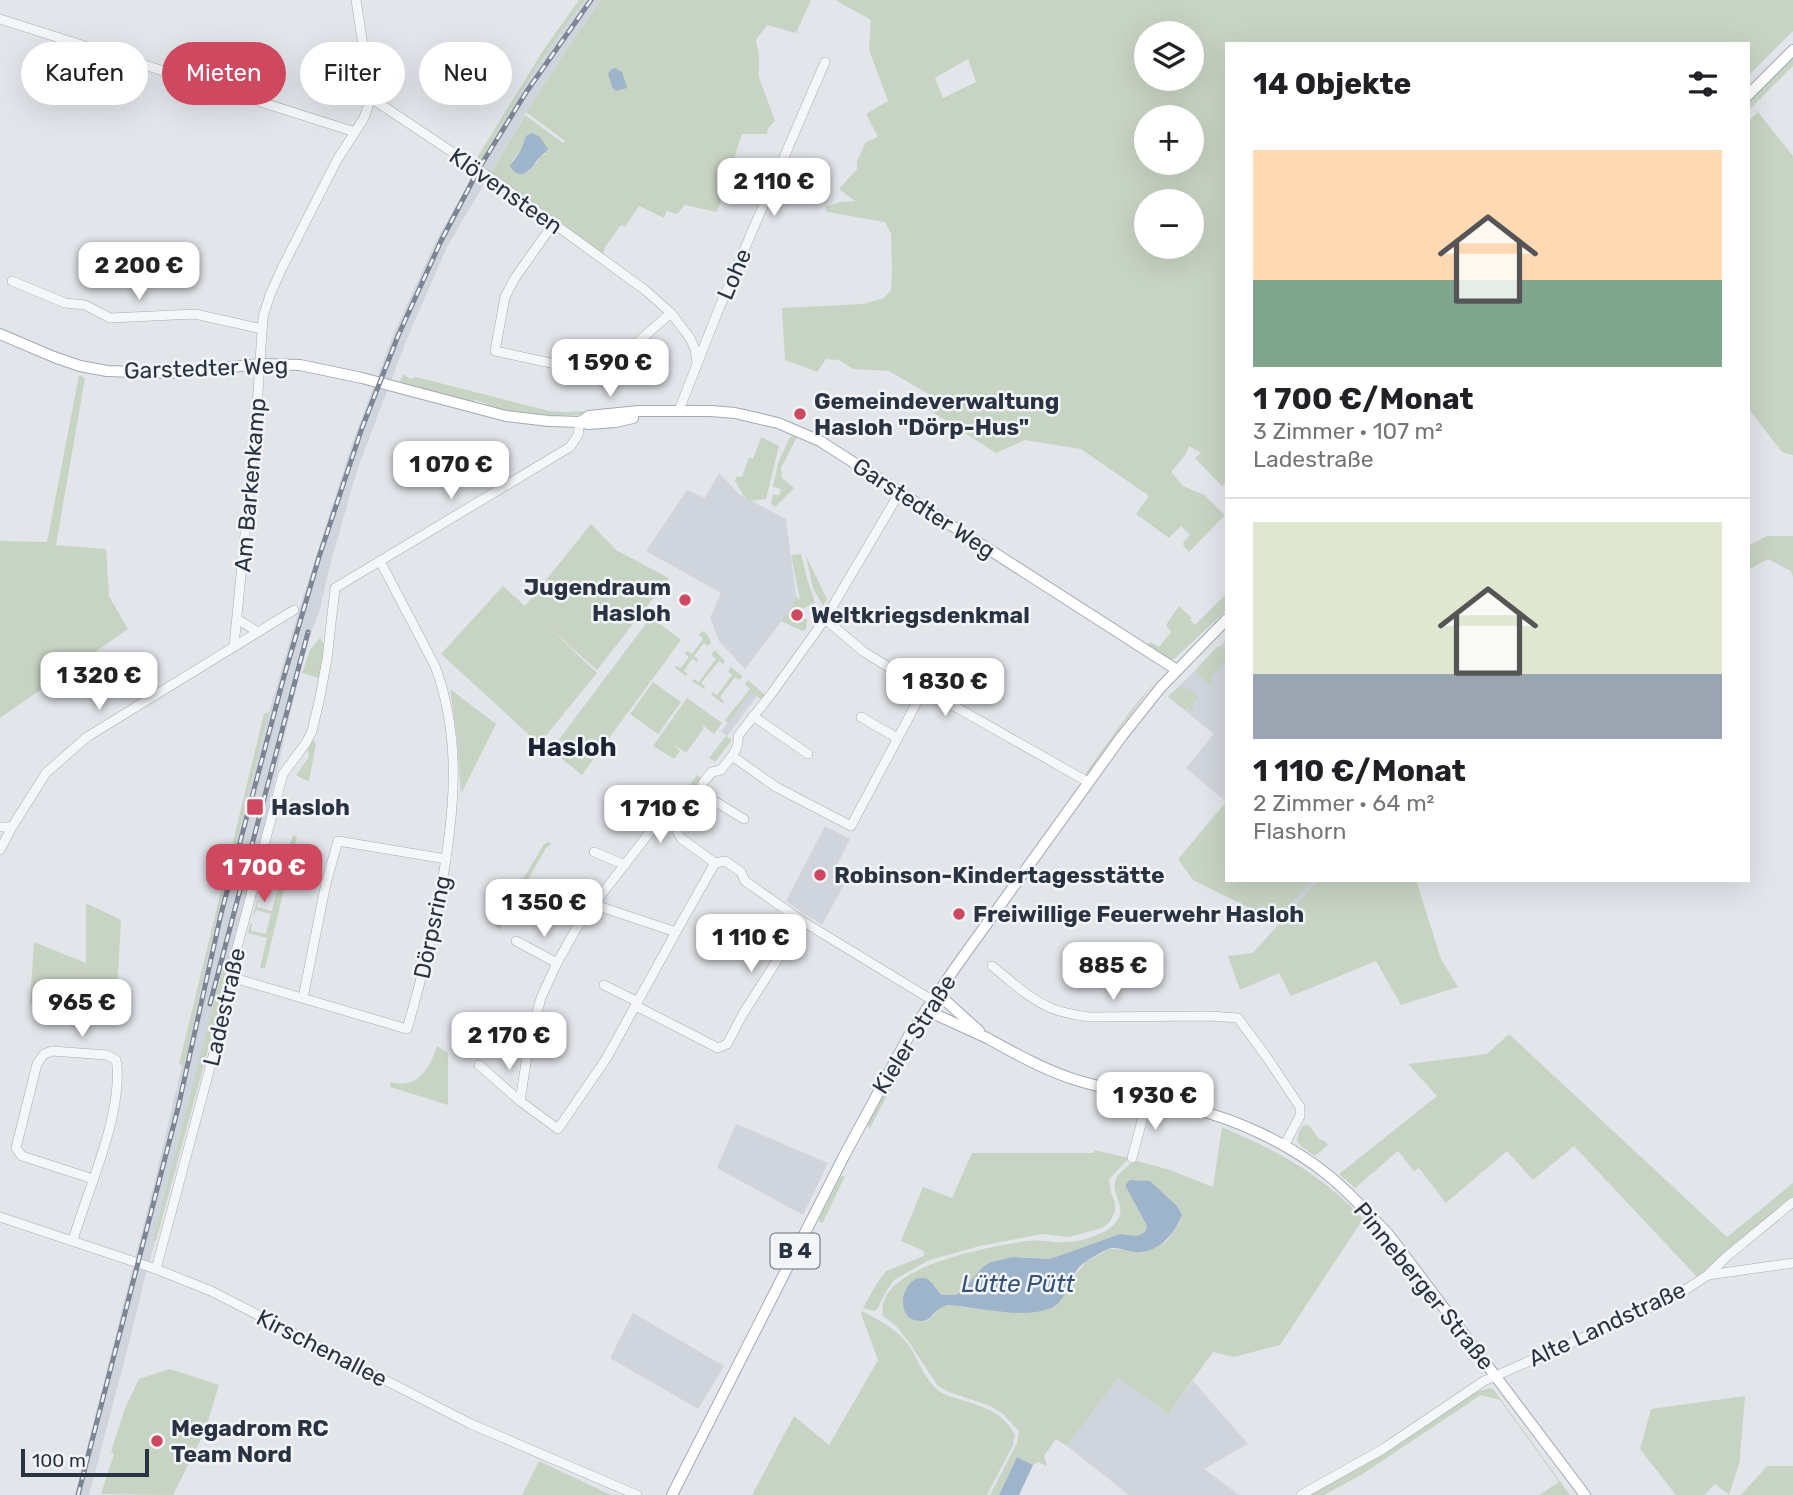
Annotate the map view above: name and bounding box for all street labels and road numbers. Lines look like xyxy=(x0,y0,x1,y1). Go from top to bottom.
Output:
street label: Klövensteen xyxy=(444,142,568,240)
street label: Lohe xyxy=(711,244,757,304)
street label: Garstedter Weg xyxy=(123,351,289,385)
street label: Am Barkenkamp xyxy=(228,397,272,573)
street label: Garstedter Weg xyxy=(847,452,1001,564)
street label: Dörpsring xyxy=(407,873,457,981)
street label: Ladestraße xyxy=(197,945,251,1069)
street label: Kieler Straße xyxy=(866,969,962,1099)
street label: Pinneberger Straße xyxy=(1348,1197,1500,1375)
road number: B 4 xyxy=(770,1234,820,1268)
street label: Alte Landstraße xyxy=(1524,1275,1690,1373)
street label: Kirschenallee xyxy=(252,1303,392,1393)

